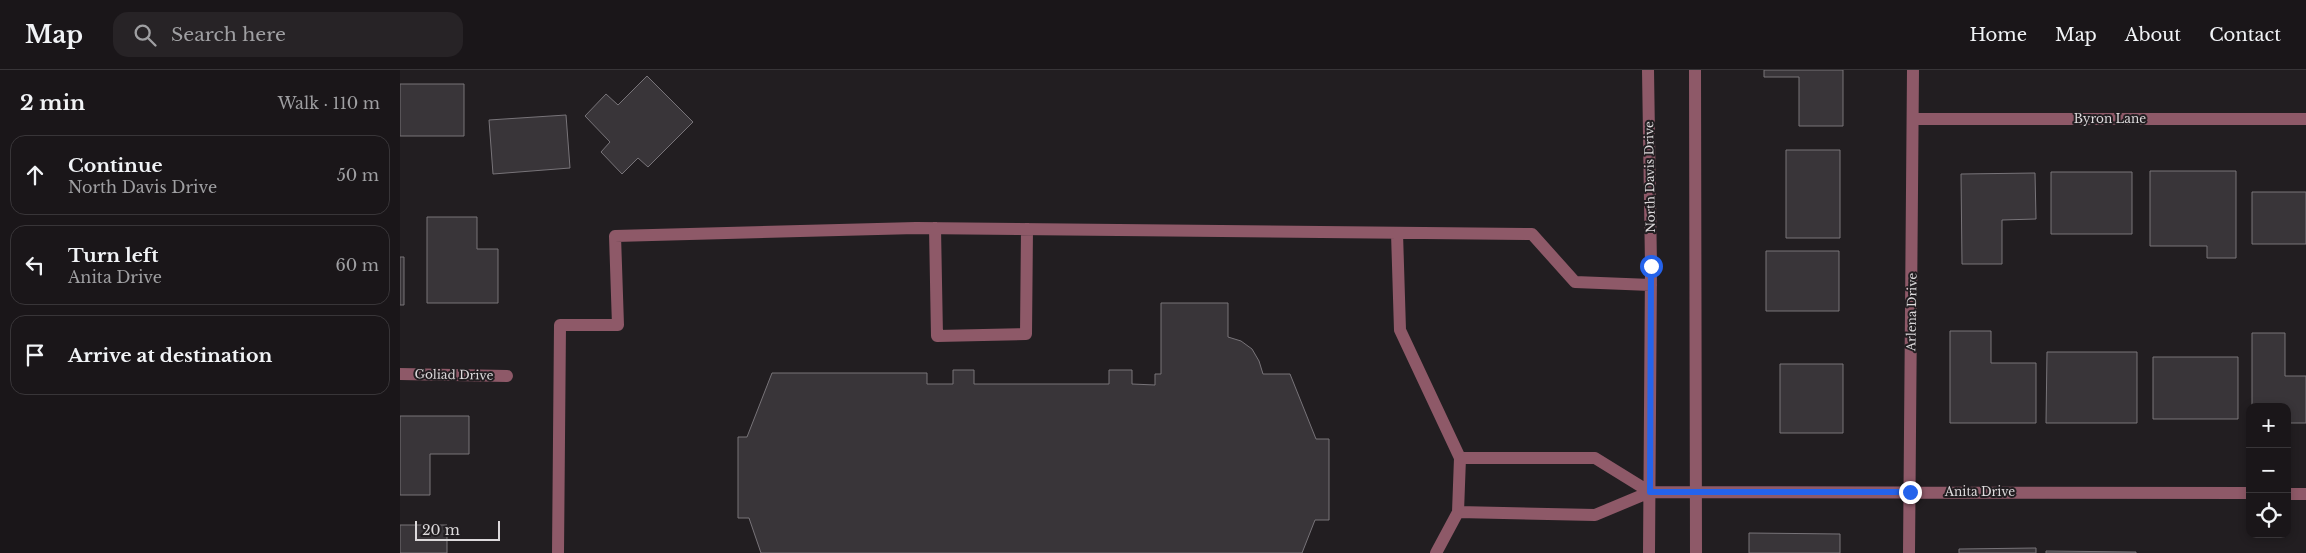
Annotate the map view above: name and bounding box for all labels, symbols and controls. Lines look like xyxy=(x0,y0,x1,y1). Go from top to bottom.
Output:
search box xyxy=(113,12,463,57)
text: Map xyxy=(25,20,83,49)
icon: search xyxy=(131,21,159,49)
text: Search here xyxy=(171,23,286,46)
text: Home xyxy=(1969,24,2027,46)
text: Map xyxy=(2055,24,2097,46)
text: About xyxy=(2125,24,2181,46)
text: Contact xyxy=(2209,24,2281,46)
text: 2 min xyxy=(20,90,85,116)
text: Walk · 110 m xyxy=(278,93,380,113)
street label: Byron Lane xyxy=(2074,111,2146,126)
street label: North Davis Drive xyxy=(1641,121,1658,233)
text: Continue xyxy=(68,154,163,177)
icon: ahead xyxy=(21,161,49,189)
text: 50 m xyxy=(337,165,379,185)
text: North Davis Drive xyxy=(68,177,217,197)
text: Turn left xyxy=(68,244,159,267)
icon: left xyxy=(21,251,49,279)
text: 60 m xyxy=(336,255,379,275)
route start xyxy=(1640,255,1663,278)
text: Anita Drive xyxy=(68,267,162,287)
street label: Arlena Drive xyxy=(1903,273,1920,352)
icon: arrive xyxy=(21,341,49,369)
text: Arrive at destination xyxy=(68,344,272,367)
street label: Goliad Drive xyxy=(414,366,494,383)
map controls xyxy=(2246,403,2291,538)
button: + xyxy=(2246,403,2291,448)
button: − xyxy=(2246,448,2291,493)
route end xyxy=(1899,481,1922,504)
street label: Anita Drive xyxy=(1944,484,2015,499)
button: locate xyxy=(2246,493,2291,538)
scale bar xyxy=(415,518,500,541)
text: 20 m xyxy=(422,521,460,539)

